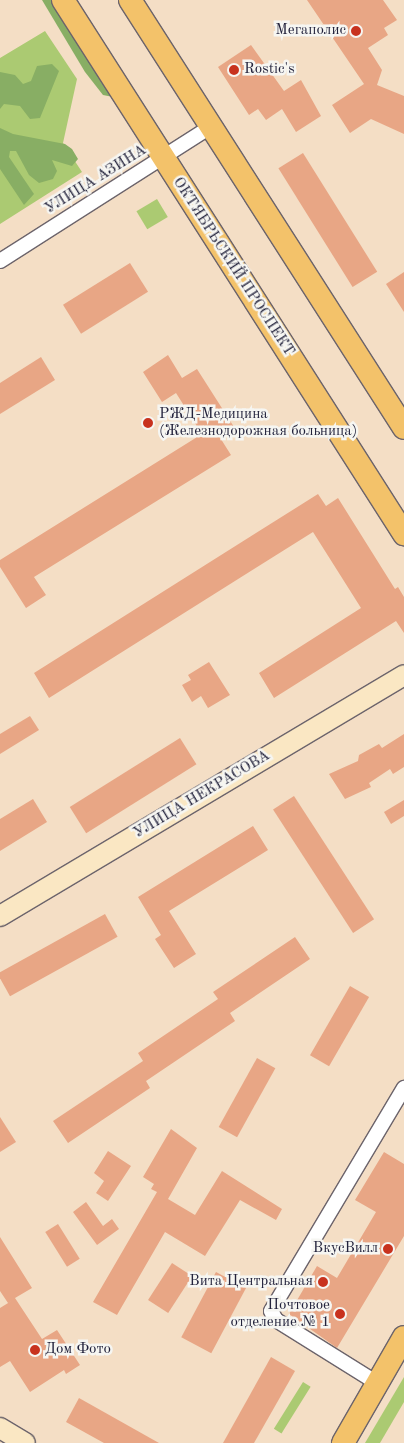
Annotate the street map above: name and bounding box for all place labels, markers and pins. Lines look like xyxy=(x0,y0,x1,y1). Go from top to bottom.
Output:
place label: Мегаполис xyxy=(275,22,346,40)
marker: Мегаполис xyxy=(350,25,362,37)
place label: Rostiс's xyxy=(244,61,295,79)
marker: Rostiс's xyxy=(228,64,240,76)
place label: РЖД-Медицина (Железнодорожная больница) xyxy=(159,405,357,440)
marker: РЖД-Медицина (Железнодорожная больница) xyxy=(141,416,155,430)
place label: ВкусВилл xyxy=(313,1240,378,1258)
marker: ВкусВилл xyxy=(382,1243,394,1255)
place label: Вита Центральная xyxy=(189,1273,313,1291)
marker: Вита Центральная xyxy=(317,1276,329,1288)
place label: Почтовое отделение № 1 xyxy=(230,1296,330,1331)
marker: Почтовое отделение № 1 xyxy=(334,1308,346,1320)
place label: Дом Фото xyxy=(45,1341,111,1359)
marker: Дом Фото xyxy=(29,1344,41,1356)

